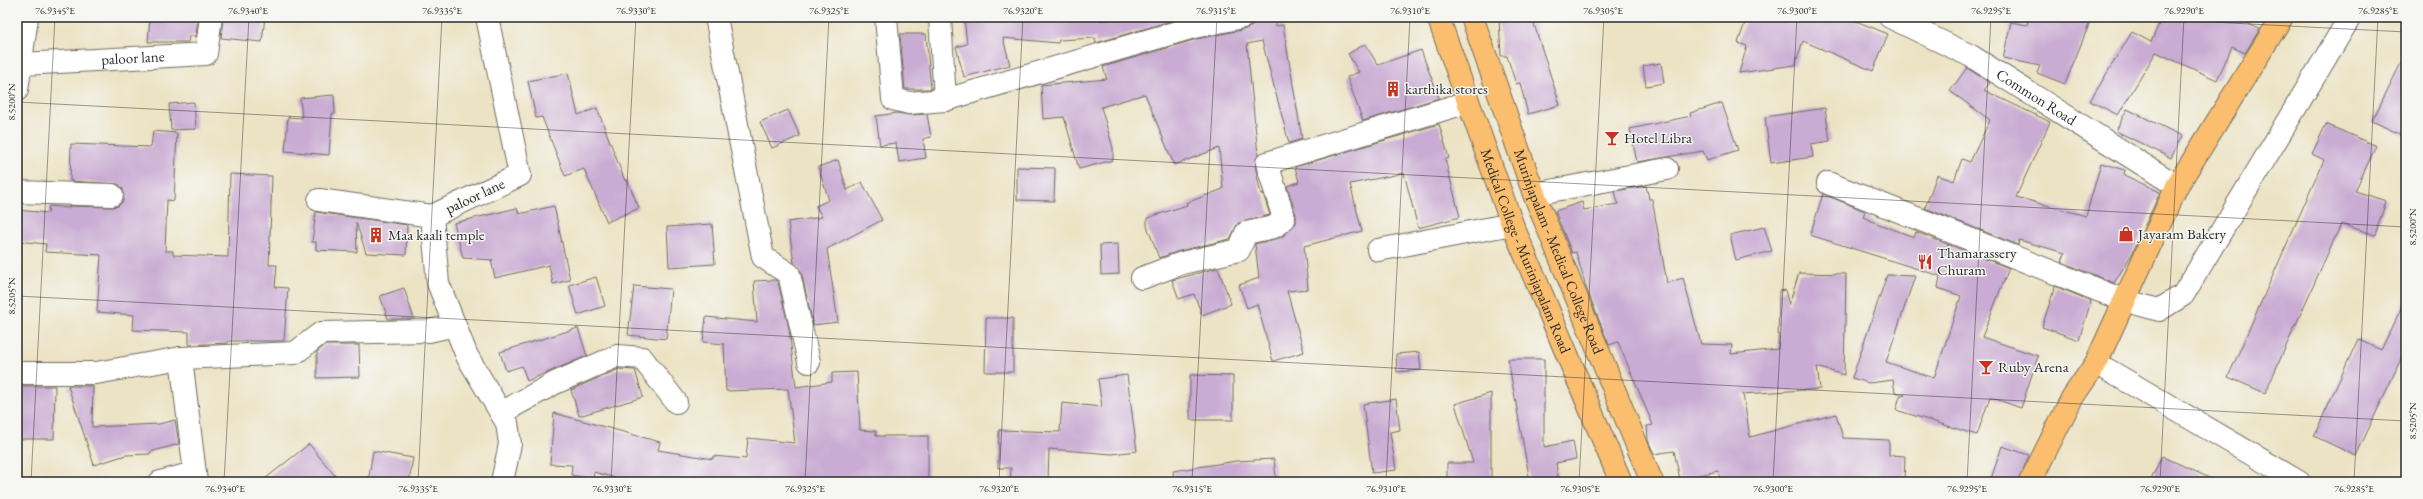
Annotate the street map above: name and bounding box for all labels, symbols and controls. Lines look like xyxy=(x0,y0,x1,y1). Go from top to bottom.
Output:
text: 76.9345°E xyxy=(35,4,75,17)
text: 76.9340°E xyxy=(228,4,268,17)
text: 76.9335°E xyxy=(422,4,462,17)
text: 76.9330°E xyxy=(616,4,656,17)
text: 76.9325°E xyxy=(809,4,849,17)
text: 76.9320°E xyxy=(1003,4,1043,17)
text: 76.9315°E xyxy=(1196,4,1236,17)
text: 76.9310°E xyxy=(1390,4,1430,17)
text: 76.9305°E xyxy=(1583,4,1623,17)
text: 76.9300°E xyxy=(1777,4,1817,17)
text: 76.9295°E xyxy=(1971,4,2011,17)
text: 76.9290°E xyxy=(2164,4,2204,17)
text: 76.9285°E xyxy=(2358,4,2398,17)
street label: paloor lane xyxy=(101,46,165,69)
street label: Common Road xyxy=(1993,64,2080,129)
place label: karthika stores xyxy=(1405,79,1488,98)
building icon: karthika stores xyxy=(1384,80,1402,98)
text: 8.5200°N xyxy=(5,83,18,121)
place label: Hotel Libra xyxy=(1624,128,1692,147)
bar icon: Hotel Libra xyxy=(1603,129,1621,147)
street label: Medical College - Murinjapalam Road xyxy=(1477,146,1576,356)
street label: Murinjapalam - Medical College Road xyxy=(1510,146,1609,357)
street label: paloor lane xyxy=(442,174,508,218)
text: 8.5200°N xyxy=(2406,208,2419,246)
place label: Jayaram Bakery xyxy=(2136,224,2227,243)
place label: Maa kaali temple xyxy=(388,225,485,244)
shop icon: Jayaram Bakery xyxy=(2117,225,2135,243)
building icon: Maa kaali temple xyxy=(367,226,385,244)
place label: Thamarassery Churam xyxy=(1937,243,2017,279)
restaurant icon: Thamarassery Churam xyxy=(1916,253,1934,271)
text: 8.5205°N xyxy=(5,277,18,315)
place label: Ruby Arena xyxy=(1998,357,2069,376)
bar icon: Ruby Arena xyxy=(1977,358,1995,376)
text: 8.5205°N xyxy=(2406,402,2419,440)
text: 76.9340°E xyxy=(205,482,245,495)
text: 76.9335°E xyxy=(398,482,438,495)
text: 76.9330°E xyxy=(592,482,632,495)
text: 76.9325°E xyxy=(785,482,825,495)
text: 76.9320°E xyxy=(979,482,1019,495)
text: 76.9315°E xyxy=(1172,482,1212,495)
text: 76.9310°E xyxy=(1366,482,1406,495)
text: 76.9305°E xyxy=(1560,482,1600,495)
text: 76.9300°E xyxy=(1753,482,1793,495)
text: 76.9295°E xyxy=(1947,482,1987,495)
text: 76.9290°E xyxy=(2140,482,2180,495)
text: 76.9285°E xyxy=(2334,482,2374,495)

